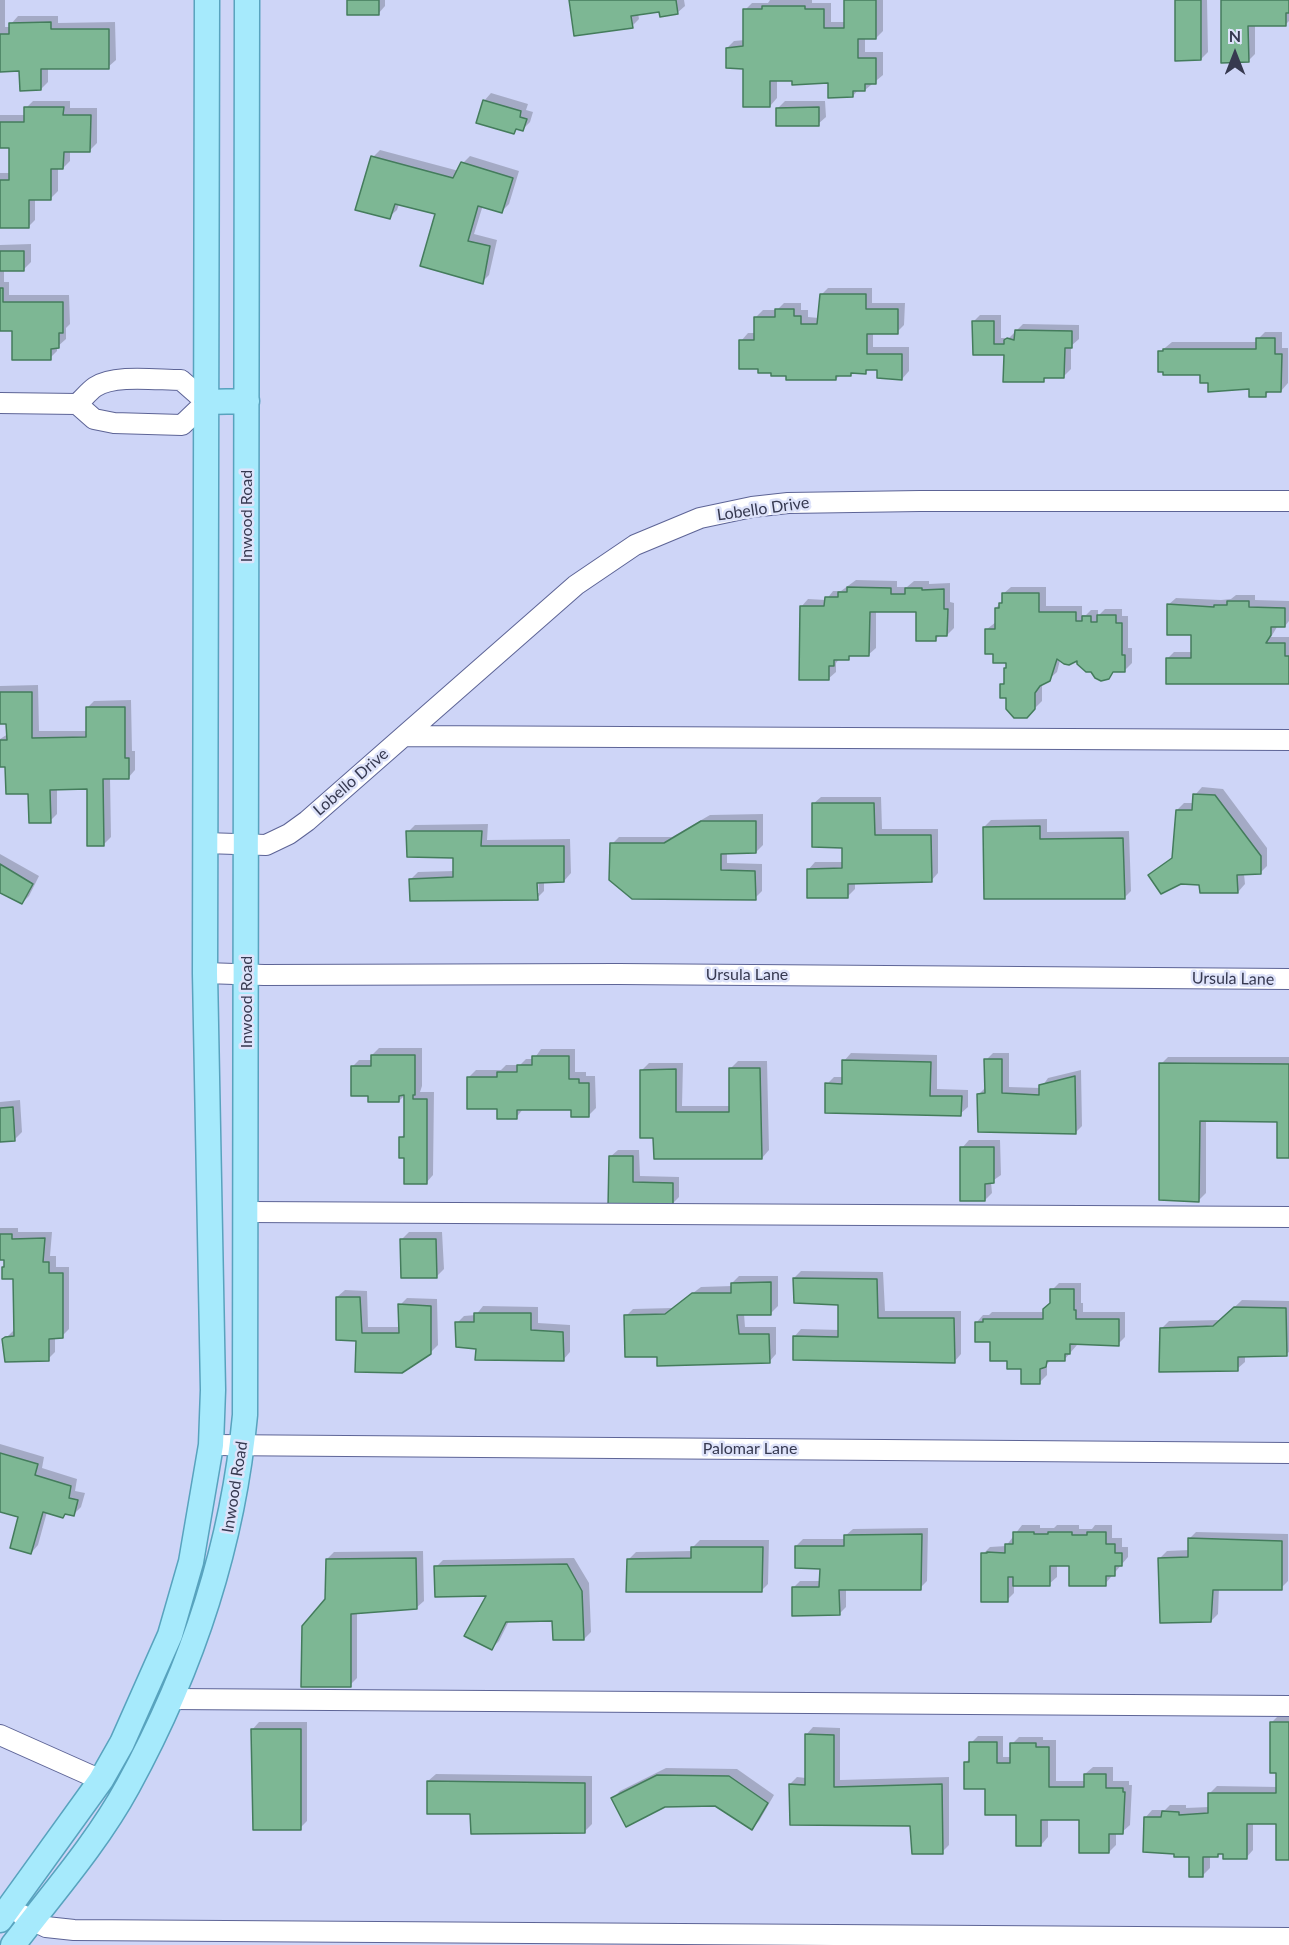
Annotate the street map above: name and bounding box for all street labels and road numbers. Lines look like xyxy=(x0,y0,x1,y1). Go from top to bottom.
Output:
street label: Inwood Road xyxy=(237,470,257,562)
street label: Lobello Drive xyxy=(716,493,810,525)
street label: Lobello Drive xyxy=(310,744,392,820)
street label: Inwood Road xyxy=(237,956,257,1048)
street label: Ursula Lane xyxy=(706,965,788,985)
street label: Ursula Lane xyxy=(1192,969,1274,989)
street label: Palomar Lane xyxy=(703,1439,797,1459)
street label: Inwood Road xyxy=(218,1440,252,1534)

